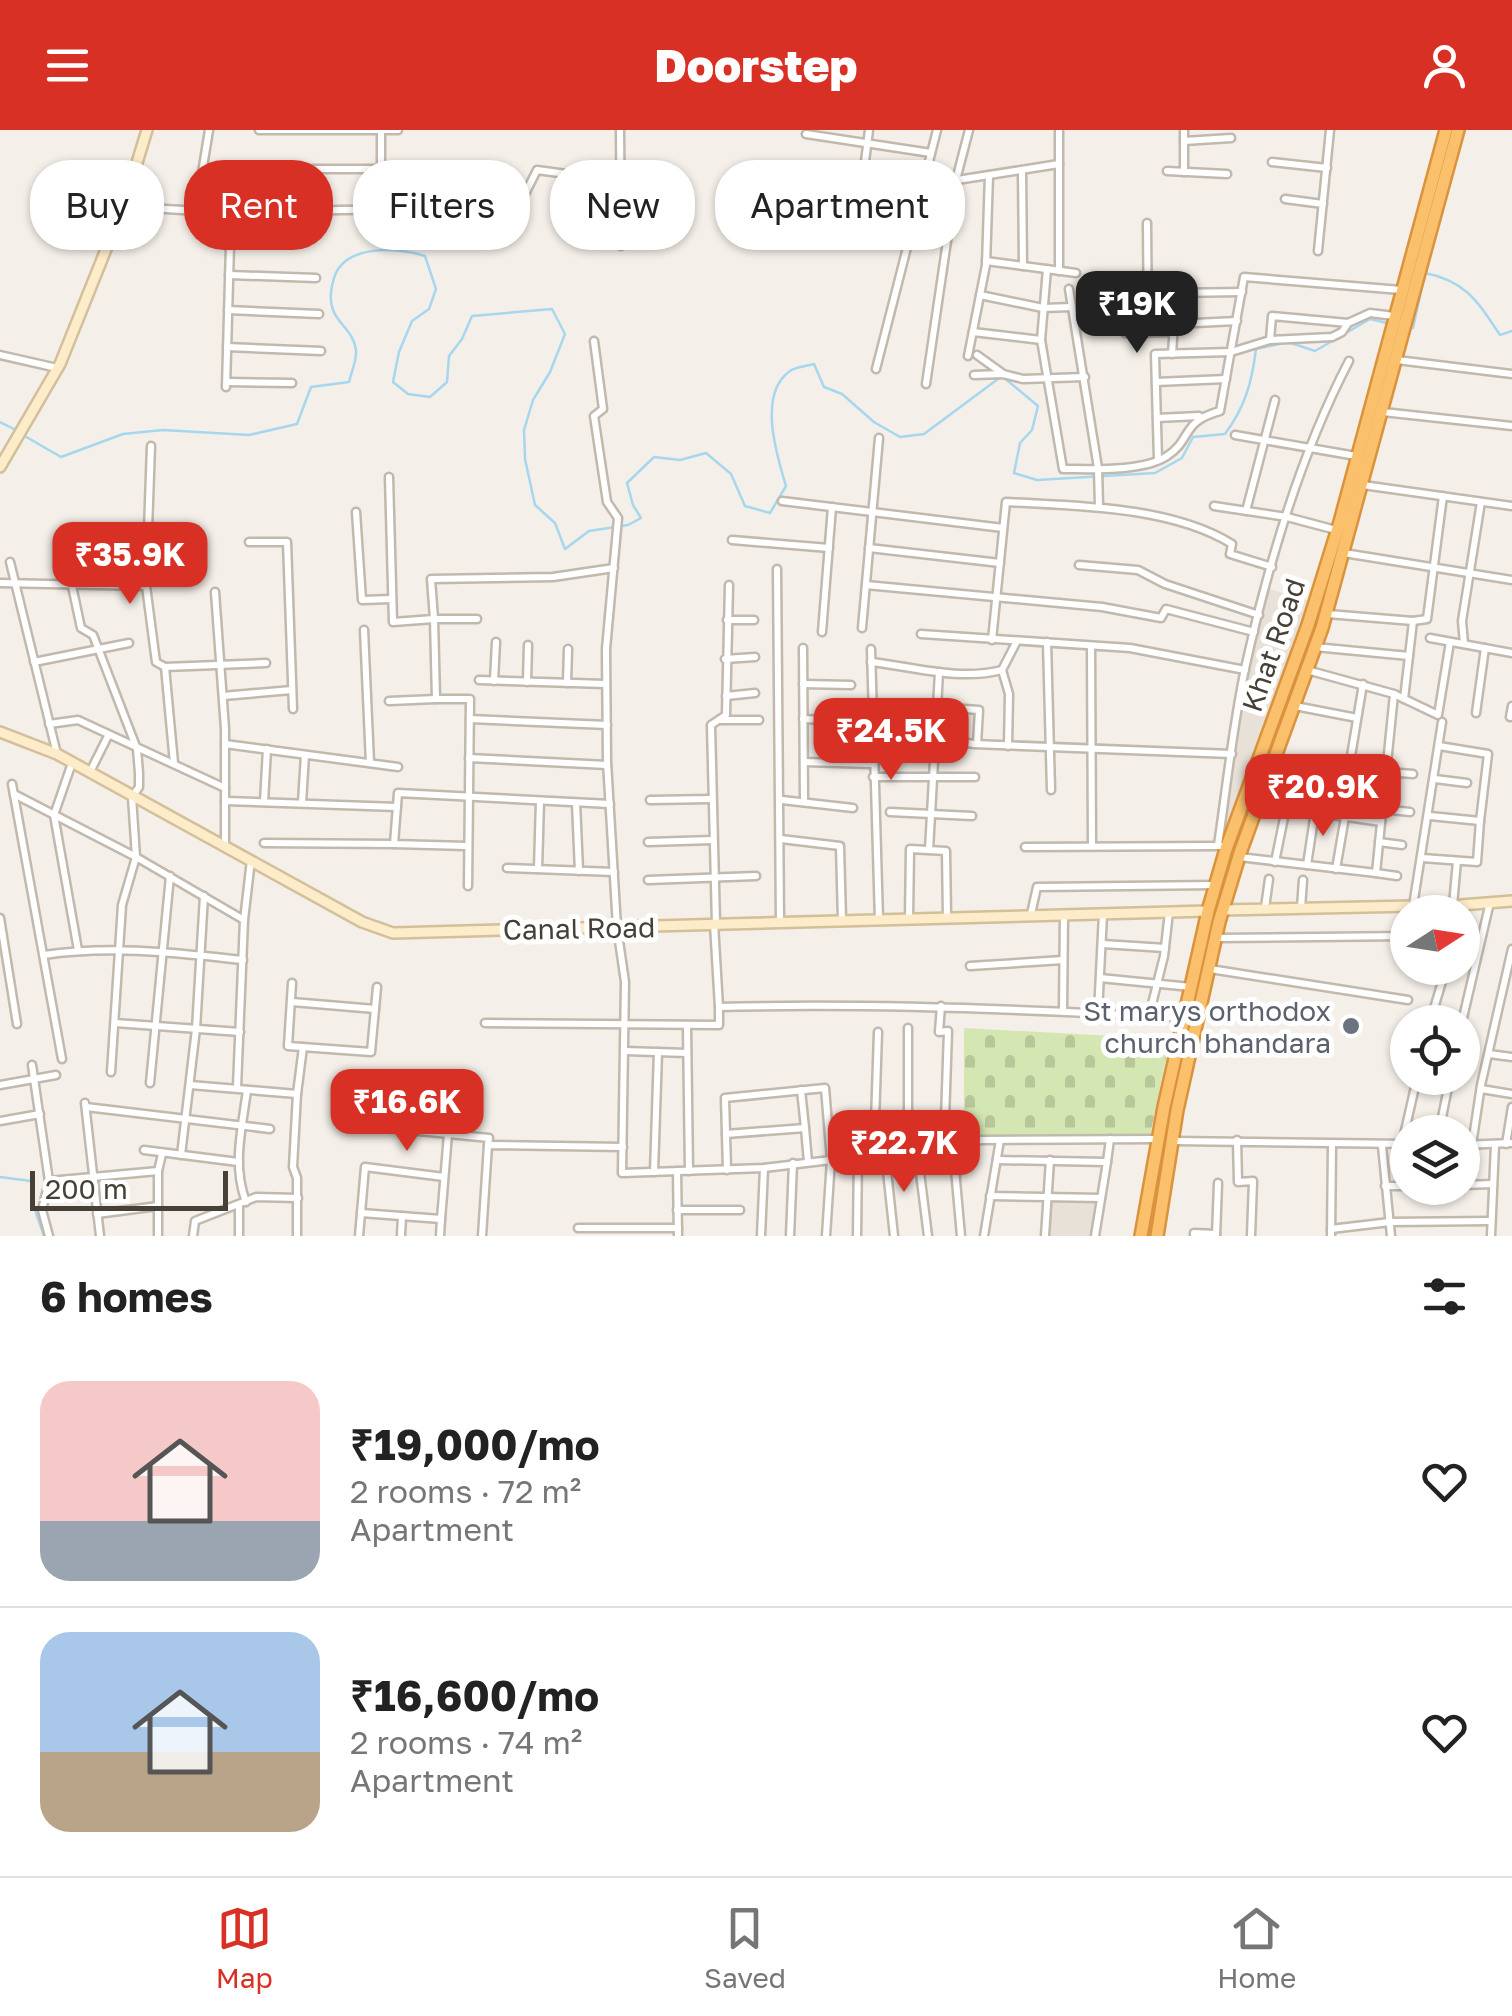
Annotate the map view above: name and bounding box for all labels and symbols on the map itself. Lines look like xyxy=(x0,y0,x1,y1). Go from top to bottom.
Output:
pin: ₹19K xyxy=(1078,271,1196,356)
pin: ₹35.9K xyxy=(49,522,211,607)
street label: Khat Road xyxy=(1235,574,1311,716)
pin: ₹24.5K xyxy=(810,698,972,783)
pin: ₹20.9K xyxy=(1242,754,1404,839)
north arrow xyxy=(1390,895,1480,985)
street label: Canal Road xyxy=(502,910,656,946)
place label: St marys orthodox church bhandara xyxy=(1083,994,1331,1059)
marker: St marys orthodox church bhandara xyxy=(1340,1015,1362,1037)
pin: ₹16.6K xyxy=(326,1069,488,1154)
pin: ₹22.7K xyxy=(823,1110,985,1195)
scale bar xyxy=(30,1166,228,1210)

